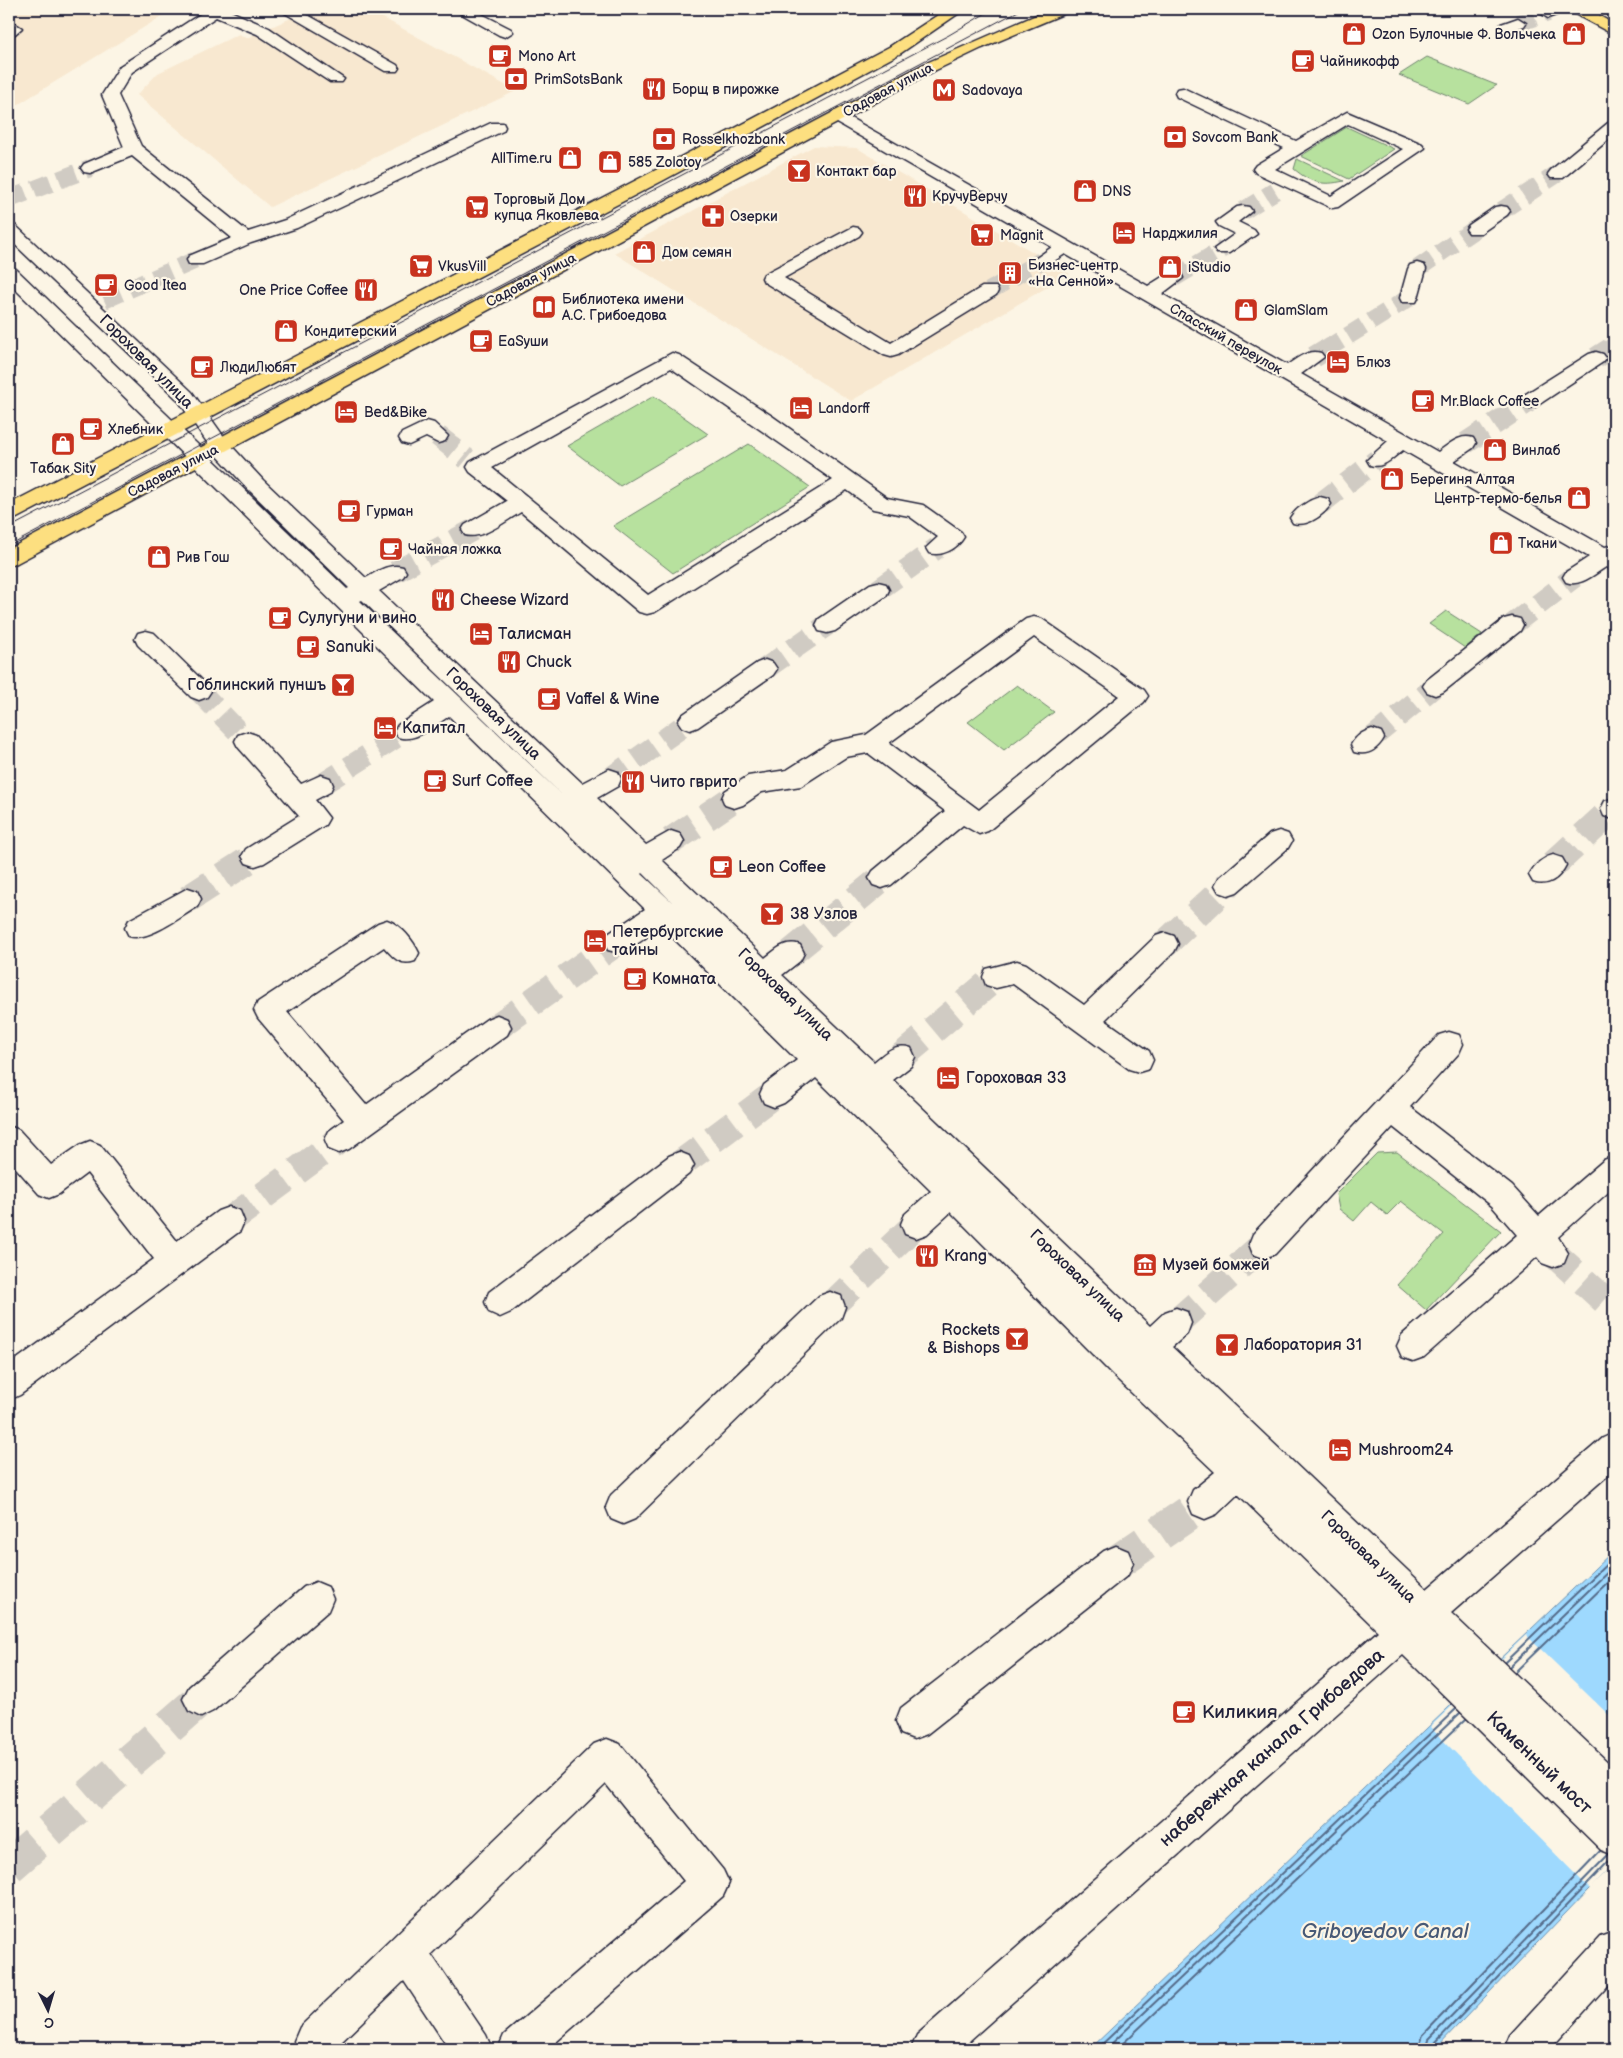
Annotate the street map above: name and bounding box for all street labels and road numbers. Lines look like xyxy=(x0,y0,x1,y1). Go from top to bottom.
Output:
street label: Садовая улица xyxy=(840,59,937,121)
street label: Садовая улица xyxy=(483,249,580,311)
street label: Спасский переулок xyxy=(1167,300,1286,378)
street label: Гороховая улица xyxy=(95,311,197,413)
street label: Садовая улица xyxy=(125,441,222,501)
street label: Гороховая улица xyxy=(441,664,545,765)
street label: Гороховая улица xyxy=(733,945,837,1046)
street label: Гороховая улица xyxy=(1025,1226,1129,1327)
street label: Гороховая улица xyxy=(1316,1507,1420,1608)
street label: набережная канала Грибоедова xyxy=(1155,1644,1389,1852)
street label: Каменный мост xyxy=(1481,1707,1597,1819)

